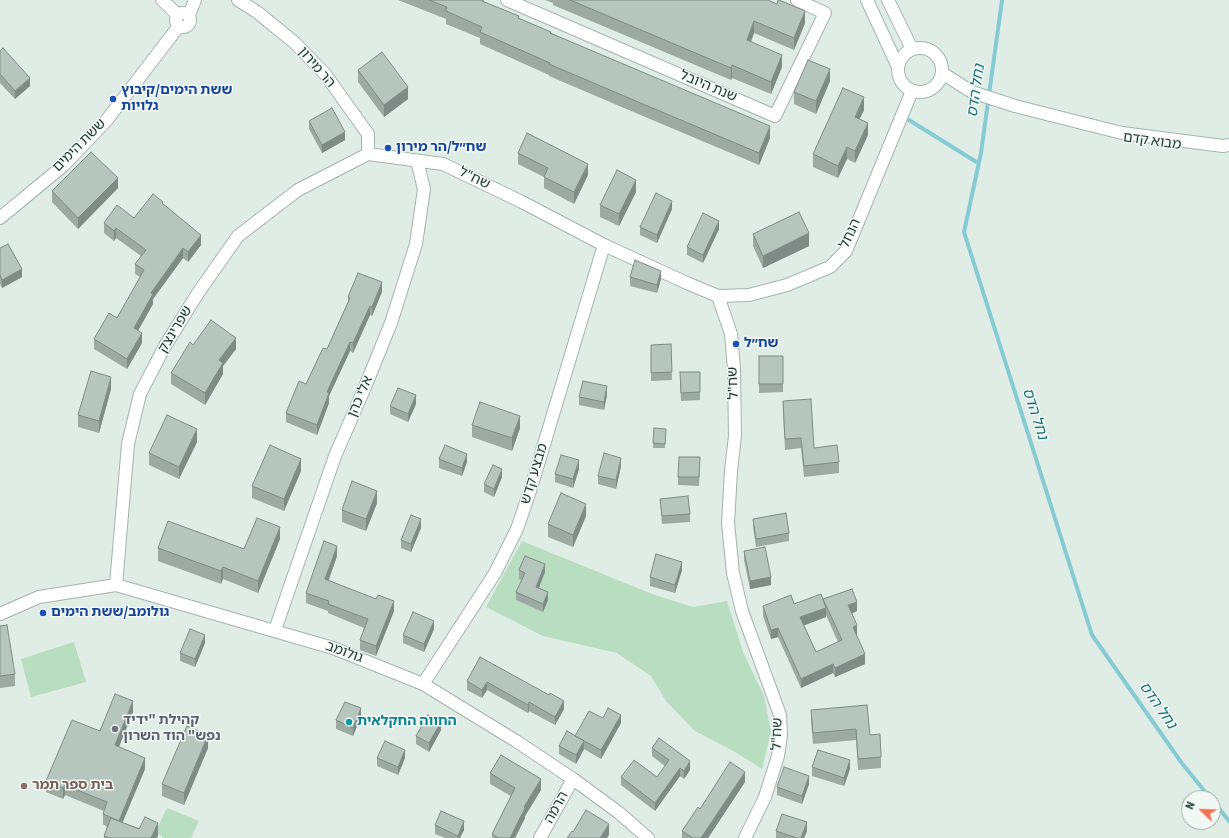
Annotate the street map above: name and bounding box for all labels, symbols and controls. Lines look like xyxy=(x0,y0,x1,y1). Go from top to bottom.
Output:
street label: הר מירון xyxy=(294,44,338,92)
water label: נחל הדס xyxy=(964,63,990,119)
street label: שנת היובל xyxy=(677,67,739,107)
place label: ששת הימים/קיבוץ גלויות xyxy=(121,83,232,116)
marker: ששת הימים/קיבוץ גלויות xyxy=(108,94,118,104)
street label: ששת הימים xyxy=(50,116,110,176)
street label: מבוא קדם xyxy=(1122,130,1182,154)
place label: שח״ל/הר מירון xyxy=(396,140,486,156)
marker: שח״ל/הר מירון xyxy=(383,143,393,153)
street label: שח"ל xyxy=(456,164,492,194)
street label: הנחל xyxy=(837,217,865,251)
street label: שפרינצק xyxy=(155,303,197,357)
place label: שח״ל xyxy=(744,336,779,352)
marker: שח״ל xyxy=(731,339,741,349)
street label: שח"ל xyxy=(725,366,743,400)
street label: אלי כהן xyxy=(345,374,377,420)
water label: נחל הדס xyxy=(1017,386,1051,442)
street label: מבצע קדש xyxy=(518,442,552,506)
place label: גולומב/ששת הימים xyxy=(51,605,169,621)
marker: גולומב/ששת הימים xyxy=(38,608,48,618)
street label: גולומב xyxy=(323,639,365,667)
water label: נחל הדס xyxy=(1134,679,1180,733)
place label: קהילת "ידיד נפש" הוד השרון xyxy=(123,713,221,746)
place label: החווה החקלאית xyxy=(357,714,457,730)
marker: החווה החקלאית xyxy=(344,717,354,727)
street label: שח"ל xyxy=(769,717,787,751)
marker: קהילת "ידיד נפש" הוד השרון xyxy=(110,724,120,734)
place label: בית ספר תמר xyxy=(32,778,113,794)
marker: בית ספר תמר xyxy=(19,781,29,791)
street label: הרמה xyxy=(541,789,573,827)
north arrow xyxy=(1181,790,1221,830)
text: N xyxy=(1182,799,1199,812)

